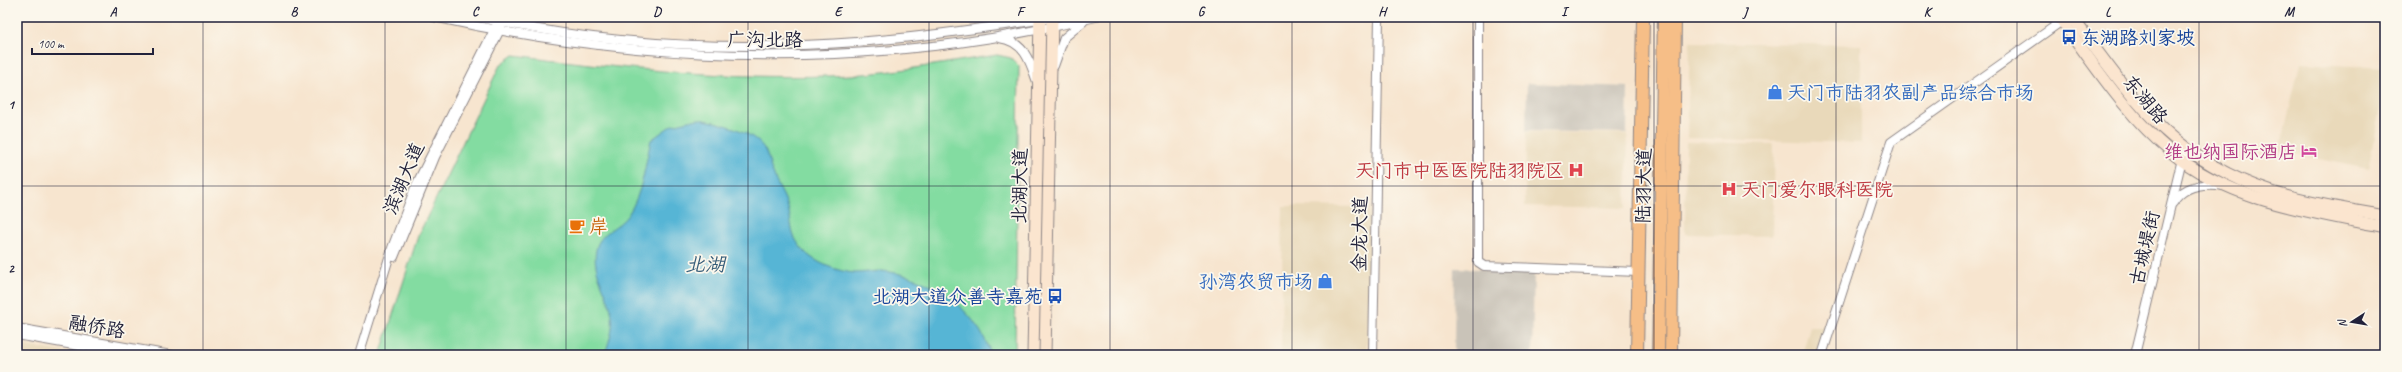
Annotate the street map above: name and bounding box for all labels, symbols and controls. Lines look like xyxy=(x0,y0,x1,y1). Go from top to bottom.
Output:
text: A xyxy=(110,4,118,20)
text: B xyxy=(291,4,299,20)
text: C xyxy=(472,4,480,20)
text: D xyxy=(653,4,662,20)
text: E xyxy=(835,4,844,20)
text: F xyxy=(1017,4,1026,20)
text: G xyxy=(1198,4,1206,20)
text: H xyxy=(1378,4,1388,20)
text: I xyxy=(1561,4,1570,20)
text: J xyxy=(1742,4,1749,20)
text: K xyxy=(1924,4,1934,20)
text: L xyxy=(2105,4,2112,20)
text: M xyxy=(2284,4,2295,20)
place label: 东湖路刘家坡 xyxy=(2081,26,2195,50)
street label: 广沟北路 xyxy=(727,28,803,52)
bus stop icon: 东湖路刘家坡 xyxy=(2060,28,2078,46)
scale bar xyxy=(32,30,153,56)
text: 100 m xyxy=(38,36,65,52)
street label: 东湖路 xyxy=(2118,70,2173,129)
place label: 天门市陆羽农副产品综合市场 xyxy=(1787,81,2034,105)
shop icon: 天门市陆羽农副产品综合市场 xyxy=(1766,83,1784,101)
text: 1 xyxy=(8,97,16,113)
street label: 滨湖大道 xyxy=(378,139,430,218)
place label: 维也纳国际酒店 xyxy=(2164,140,2297,164)
hotel icon: 维也纳国际酒店 xyxy=(2300,142,2318,160)
street label: 北湖大道 xyxy=(1007,148,1033,224)
street label: 陆羽大道 xyxy=(1631,148,1657,224)
place label: 天门市中医医院陆羽院区 xyxy=(1355,159,1564,183)
hospital icon: 天门市中医医院陆羽院区 xyxy=(1567,161,1585,179)
place label: 天门爱尔眼科医院 xyxy=(1741,178,1893,202)
hospital icon: 天门爱尔眼科医院 xyxy=(1720,180,1738,198)
street label: 金龙大道 xyxy=(1347,196,1373,272)
street label: 古城堤街 xyxy=(2125,208,2165,288)
place label: 岸 xyxy=(589,215,608,239)
cafe icon: 岸 xyxy=(568,217,586,235)
water label: 北湖 xyxy=(685,252,727,277)
text: 2 xyxy=(8,261,15,277)
place label: 孙湾农贸市场 xyxy=(1199,270,1313,294)
shop icon: 孙湾农贸市场 xyxy=(1316,272,1334,290)
place label: 北湖大道众善寺嘉苑 xyxy=(872,285,1043,309)
bus stop icon: 北湖大道众善寺嘉苑 xyxy=(1046,287,1064,305)
north arrow xyxy=(2332,302,2372,342)
street label: 融侨路 xyxy=(67,310,127,344)
text: N xyxy=(2334,317,2350,329)

